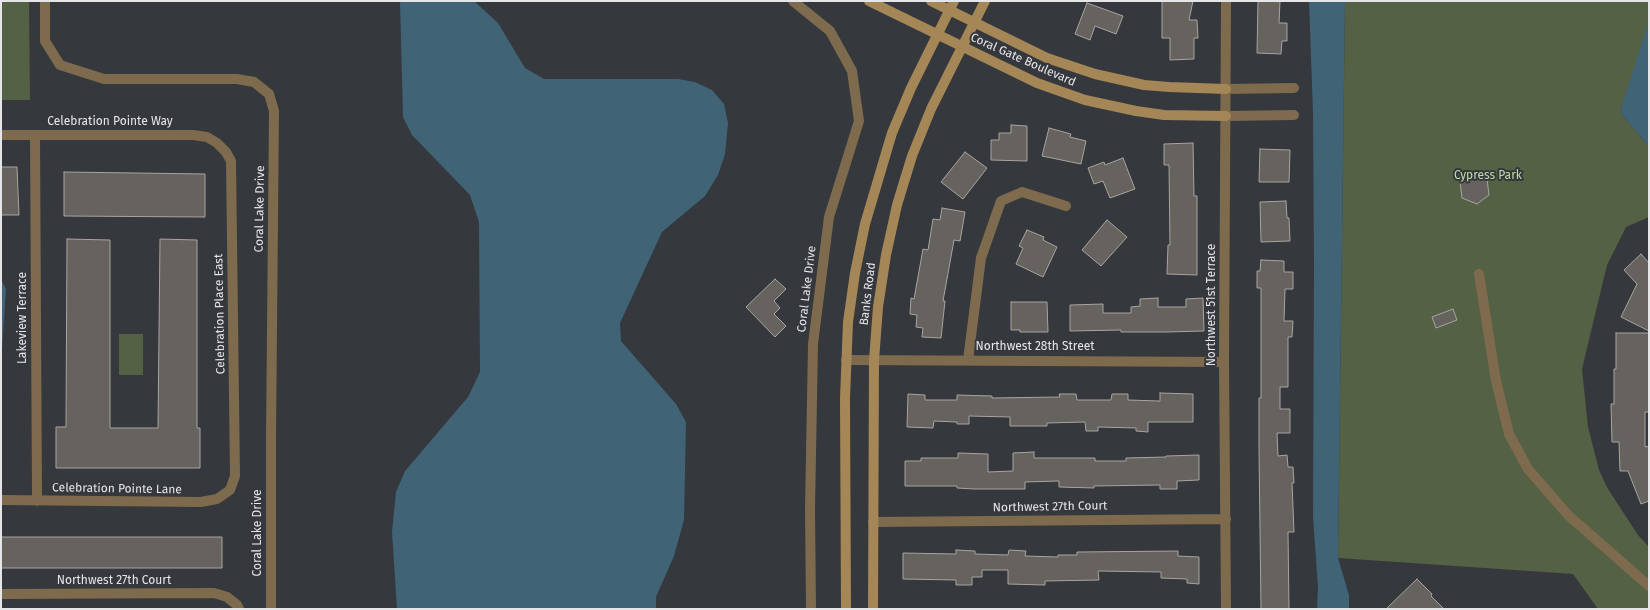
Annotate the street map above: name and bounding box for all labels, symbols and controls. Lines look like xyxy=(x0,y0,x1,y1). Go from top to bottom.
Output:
street label: Coral Gate Boulevard xyxy=(968,30,1078,90)
street label: Celebration Pointe Way xyxy=(47,115,173,129)
street label: Coral Lake Drive xyxy=(252,165,268,253)
park label: Cypress Park xyxy=(1454,169,1522,183)
street label: Northwest 51st Terrace xyxy=(1205,244,1219,366)
street label: Coral Lake Drive xyxy=(795,245,819,333)
street label: Celebration Place East xyxy=(212,254,228,374)
street label: Banks Road xyxy=(857,262,879,326)
street label: Lakeview Terrace xyxy=(16,272,30,364)
street label: Northwest 28th Street xyxy=(975,340,1095,354)
street label: Celebration Pointe Lane xyxy=(52,481,182,497)
street label: Coral Lake Drive xyxy=(251,489,265,577)
street label: Northwest 27th Court xyxy=(993,499,1107,515)
street label: Northwest 27th Court xyxy=(57,574,171,588)

